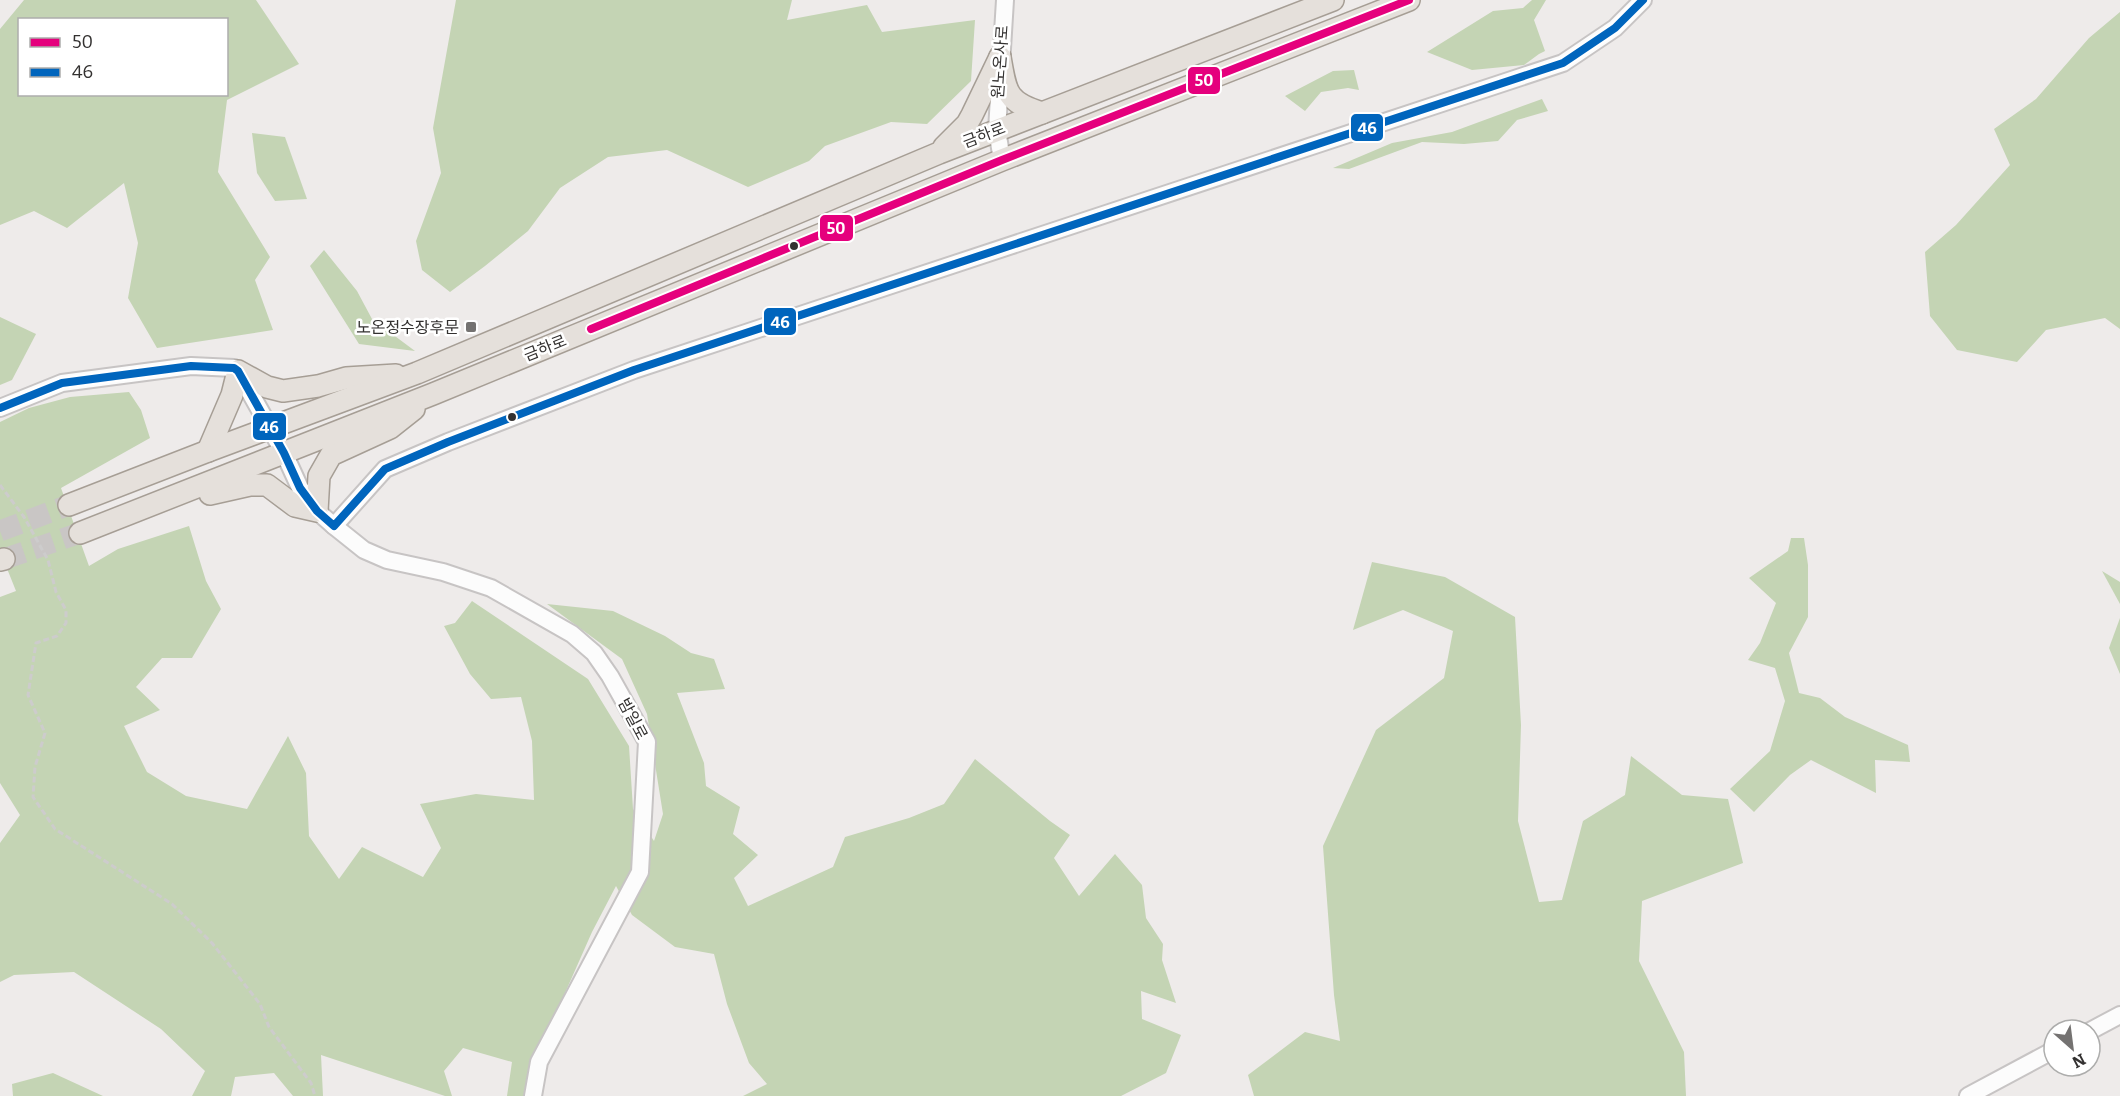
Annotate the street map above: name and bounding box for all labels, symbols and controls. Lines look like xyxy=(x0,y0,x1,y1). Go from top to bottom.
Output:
legend xyxy=(18,18,228,96)
street label: 원노온사로 xyxy=(988,24,1012,99)
text: 50 xyxy=(72,31,93,53)
text: 46 xyxy=(72,61,93,83)
line badge: 50 xyxy=(1187,66,1221,95)
text: 50 xyxy=(1195,71,1213,90)
line badge: 46 xyxy=(1350,113,1384,142)
street label: 금하로 xyxy=(960,118,1008,152)
text: 46 xyxy=(1357,119,1377,138)
line badge: 50 xyxy=(819,214,854,242)
text: 50 xyxy=(827,219,845,238)
unlabelled marker xyxy=(788,240,800,252)
line badge: 46 xyxy=(763,307,797,336)
text: 46 xyxy=(770,313,790,332)
place label: 노온정수장후문 xyxy=(356,318,459,337)
marker: 노온정수장후문 xyxy=(464,320,478,334)
street label: 금하로 xyxy=(521,331,569,365)
unlabelled marker xyxy=(506,411,518,423)
line badge: 46 xyxy=(252,412,287,441)
text: 46 xyxy=(259,418,279,437)
street label: 밤일로 xyxy=(614,695,652,743)
north arrow xyxy=(2042,1018,2102,1078)
text: N xyxy=(2069,1050,2089,1072)

